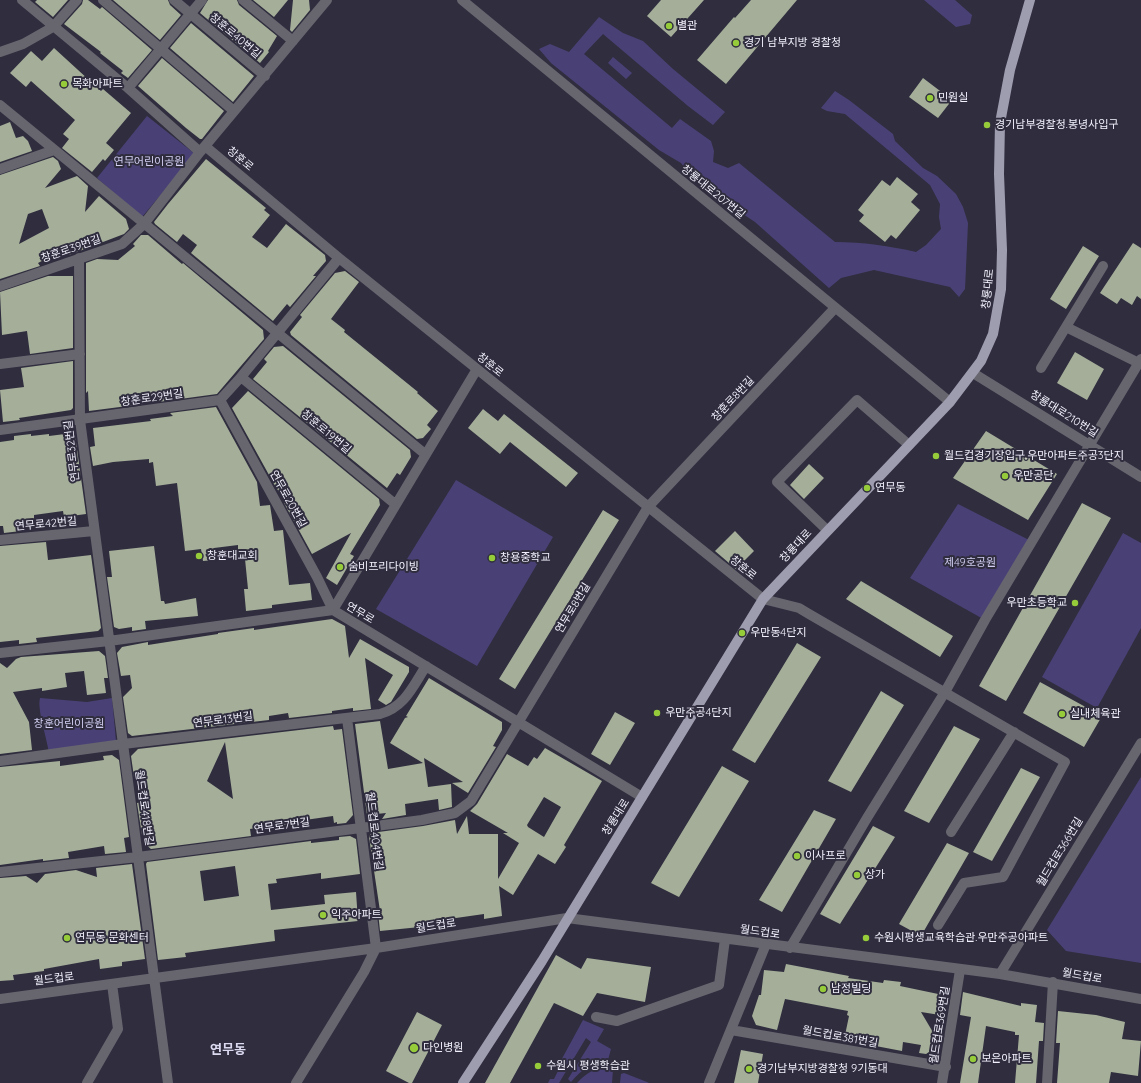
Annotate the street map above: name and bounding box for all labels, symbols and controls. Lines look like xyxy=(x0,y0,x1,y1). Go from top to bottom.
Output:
street label: 창훈로40번길 xyxy=(207,11,263,61)
place label: 별관 xyxy=(677,19,697,33)
marker: 별관 xyxy=(664,21,674,31)
place label: 경기 남부지방 경찰청 xyxy=(744,36,841,50)
marker: 경기 남부지방 경찰청 xyxy=(731,38,741,48)
place label: 목화아파트 xyxy=(72,77,123,91)
marker: 목화아파트 xyxy=(59,79,69,89)
place label: 민원실 xyxy=(938,91,968,105)
marker: 민원실 xyxy=(925,93,935,103)
place label: 경기남부경찰청.봉녕사입구 xyxy=(995,118,1118,132)
marker: 경기남부경찰청.봉녕사입구 xyxy=(982,120,992,130)
street label: 창훈로 xyxy=(224,144,256,174)
park label: 연무어린이공원 xyxy=(114,155,184,169)
street label: 창룡대로207번길 xyxy=(678,162,748,222)
street label: 창훈로39번길 xyxy=(39,233,103,265)
street label: 창룡대로 xyxy=(979,268,997,310)
street label: 창훈로 xyxy=(474,350,506,380)
street label: 창훈로8번길 xyxy=(709,374,757,424)
street label: 창훈로29번길 xyxy=(120,387,184,409)
street label: 창룡대로210번길 xyxy=(1028,388,1100,440)
street label: 창훈로19번길 xyxy=(298,407,354,457)
street label: 연무로32번길 xyxy=(62,419,82,483)
place label: 월드컵경기장입구.우만아파트주공3단지 xyxy=(944,449,1124,463)
marker: 월드컵경기장입구.우만아파트주공3단지 xyxy=(931,451,941,461)
street label: 연무로20번길 xyxy=(267,468,309,530)
place label: 우만공단 xyxy=(1013,469,1053,483)
marker: 우만공단 xyxy=(1000,471,1010,481)
place label: 연무동 xyxy=(875,481,905,495)
marker: 연무동 xyxy=(862,483,872,493)
street label: 연무로42번길 xyxy=(14,515,78,533)
street label: 창룡대로 xyxy=(777,527,815,565)
place label: 창훈대교회 xyxy=(207,549,258,563)
marker: 창훈대교회 xyxy=(194,551,204,561)
place label: 창용중학교 xyxy=(500,551,551,565)
marker: 창용중학교 xyxy=(487,553,497,563)
street label: 창훈로 xyxy=(727,553,759,583)
park label: 제49호공원 xyxy=(944,556,996,570)
place label: 숨비프리다이빙 xyxy=(348,560,419,574)
marker: 숨비프리다이빙 xyxy=(335,562,345,572)
street label: 연무로8번길 xyxy=(553,580,593,636)
place label: 우만초등학교 xyxy=(1006,596,1067,610)
marker: 우만초등학교 xyxy=(1070,598,1080,608)
street label: 연무로 xyxy=(344,600,376,626)
place label: 우만동4단지 xyxy=(750,626,806,640)
marker: 우만동4단지 xyxy=(737,628,747,638)
place label: 우만주공4단지 xyxy=(665,706,732,720)
place label: 실내체육관 xyxy=(1070,707,1121,721)
marker: 우만주공4단지 xyxy=(652,708,662,718)
marker: 실내체육관 xyxy=(1057,709,1067,719)
street label: 연무로13번길 xyxy=(192,710,254,730)
park label: 창훈어린이공원 xyxy=(34,717,104,731)
street label: 월드컵로418번길 xyxy=(132,769,156,847)
street label: 월드컵로404번길 xyxy=(363,791,385,871)
street label: 창룡대로 xyxy=(600,796,632,838)
street label: 월드컵로366번길 xyxy=(1034,815,1086,889)
street label: 연무로7번길 xyxy=(253,816,311,836)
place label: 이사프로 xyxy=(805,849,845,863)
marker: 이사프로 xyxy=(792,851,802,861)
place label: 상가 xyxy=(865,868,885,882)
marker: 상가 xyxy=(852,870,862,880)
place label: 익주아파트 xyxy=(331,908,382,922)
marker: 익주아파트 xyxy=(318,910,328,920)
street label: 월드컵로 xyxy=(415,916,457,936)
street label: 월드컵로 xyxy=(739,923,781,941)
place label: 연무동 문화센터 xyxy=(75,931,149,945)
place label: 수원시평생교육학습관.우만주공아파트 xyxy=(874,931,1048,945)
marker: 연무동 문화센터 xyxy=(62,933,72,943)
marker: 수원시평생교육학습관.우만주공아파트 xyxy=(861,933,871,943)
street label: 월드컵로 xyxy=(1061,966,1103,986)
street label: 월드컵로 xyxy=(33,970,75,988)
place label: 남정빌딩 xyxy=(831,982,871,996)
marker: 남정빌딩 xyxy=(818,984,828,994)
street label: 월드컵로369번길 xyxy=(927,985,953,1065)
street label: 월드컵로381번길 xyxy=(801,1024,879,1050)
place label: 다인병원 xyxy=(423,1041,463,1055)
district label: 연무동 xyxy=(210,1042,246,1058)
marker: 다인병원 xyxy=(408,1042,420,1054)
place label: 보은아파트 xyxy=(981,1052,1032,1066)
marker: 보은아파트 xyxy=(968,1054,978,1064)
place label: 수원시 평생학습관 xyxy=(546,1059,630,1073)
marker: 수원시 평생학습관 xyxy=(533,1061,543,1071)
place label: 경기남부지방경찰청 9기동대 xyxy=(757,1062,888,1076)
marker: 경기남부지방경찰청 9기동대 xyxy=(744,1064,754,1074)

